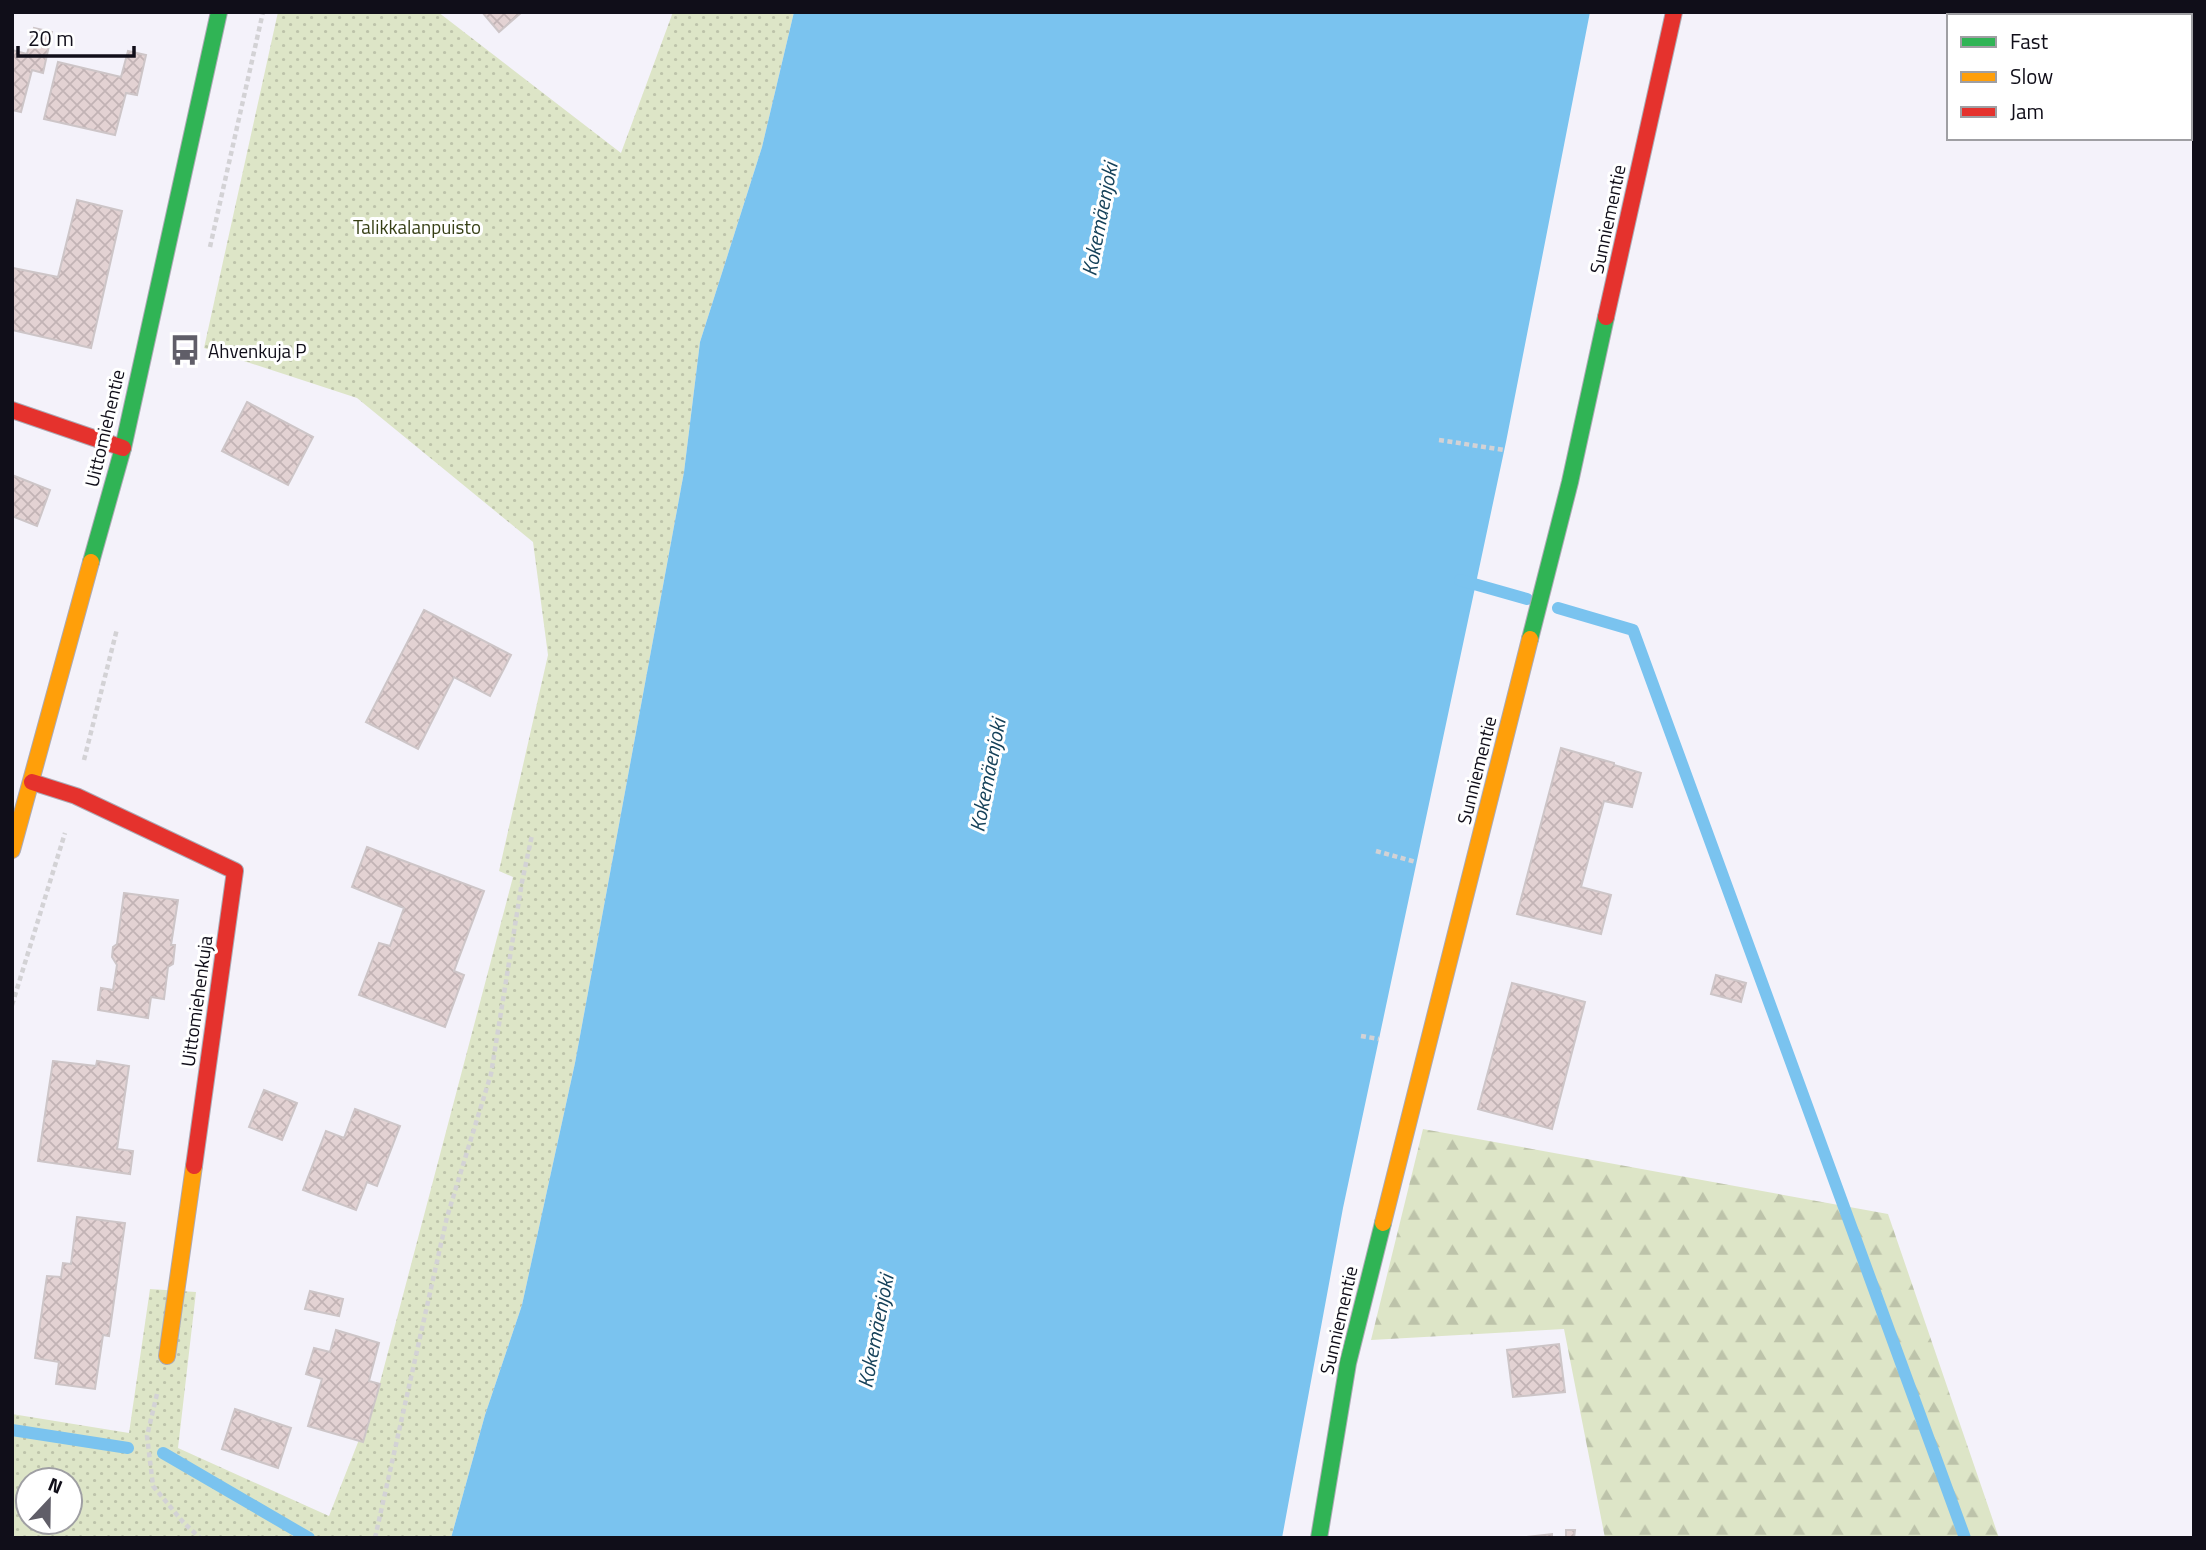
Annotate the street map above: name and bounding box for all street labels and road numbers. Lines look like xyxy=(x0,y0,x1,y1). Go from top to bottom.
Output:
street label: Sunniementie xyxy=(1581,162,1633,276)
street label: Uittomiehentie xyxy=(76,366,132,490)
street label: Sunniementie xyxy=(1449,713,1503,827)
street label: Uittomiehenkuja xyxy=(172,933,220,1069)
street label: Sunniementie xyxy=(1311,1263,1365,1377)

